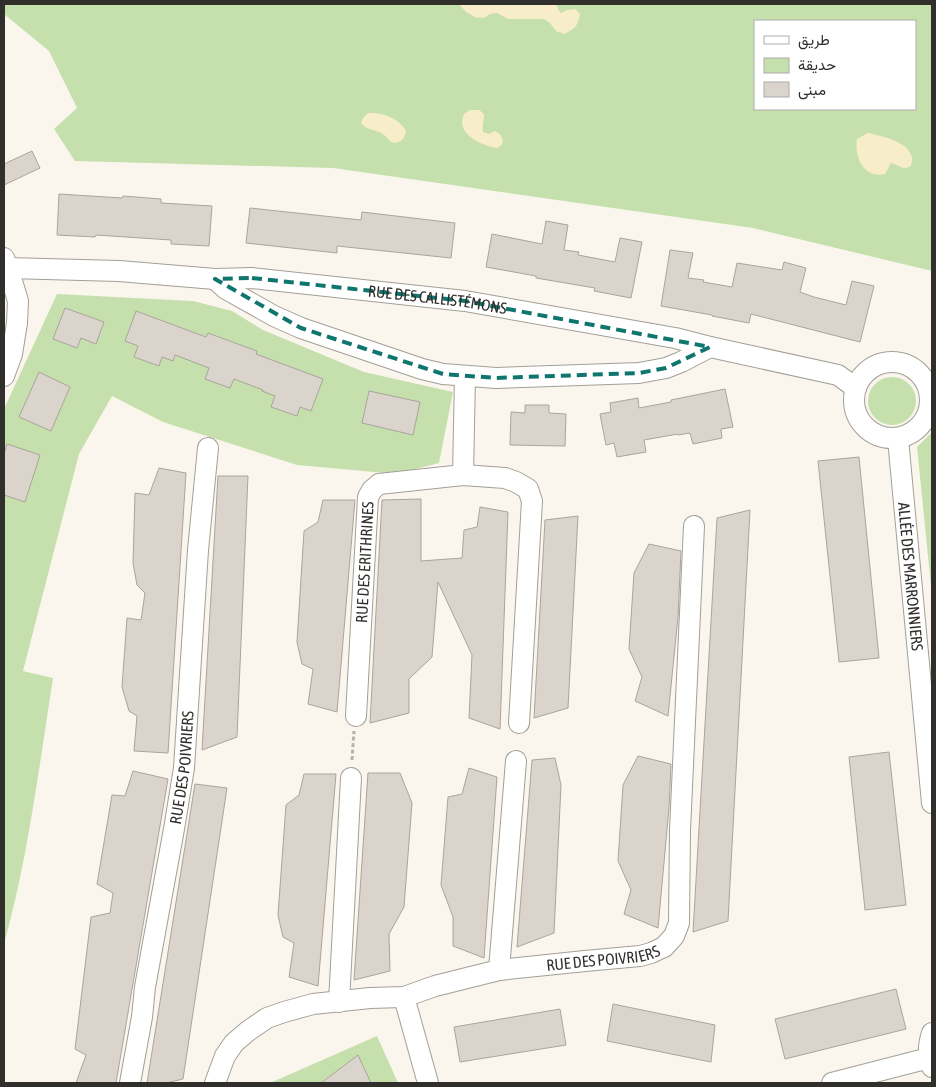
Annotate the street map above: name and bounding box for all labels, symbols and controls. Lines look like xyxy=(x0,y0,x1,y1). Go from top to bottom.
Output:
legend xyxy=(754,20,916,110)
text: طريق xyxy=(798,31,830,50)
text: حديقة xyxy=(798,56,836,74)
text: مبنى xyxy=(798,81,826,100)
street label: RUE DES CALLISTÉMONS xyxy=(367,282,508,317)
street label: RUE DES ERITHRINES xyxy=(352,501,377,623)
street label: ALLÉE DES MARRONNIERS xyxy=(895,501,927,652)
street label: RUE DES POIVRIERS xyxy=(166,710,197,825)
street label: RUE DES POIVRIERS xyxy=(545,941,663,974)

